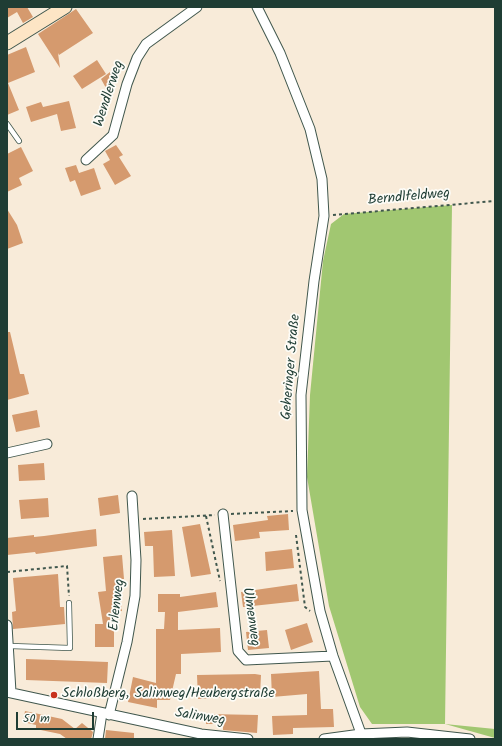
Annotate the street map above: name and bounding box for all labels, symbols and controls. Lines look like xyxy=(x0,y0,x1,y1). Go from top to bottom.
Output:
street label: Wendlerweg xyxy=(91,59,129,129)
street label: Berndlfeldweg xyxy=(367,186,451,210)
street label: Geheringer Straße xyxy=(279,314,305,420)
street label: Erlenweg xyxy=(106,578,130,632)
street label: Ulmenweg xyxy=(238,587,262,647)
place label: Schloßberg, Salinweg/Heubergstraße xyxy=(62,687,275,703)
marker: Schloßberg, Salinweg/Heubergstraße xyxy=(49,690,59,700)
scale bar xyxy=(18,704,96,730)
street label: Salinweg xyxy=(174,706,226,730)
text: 50 m xyxy=(23,709,50,728)

